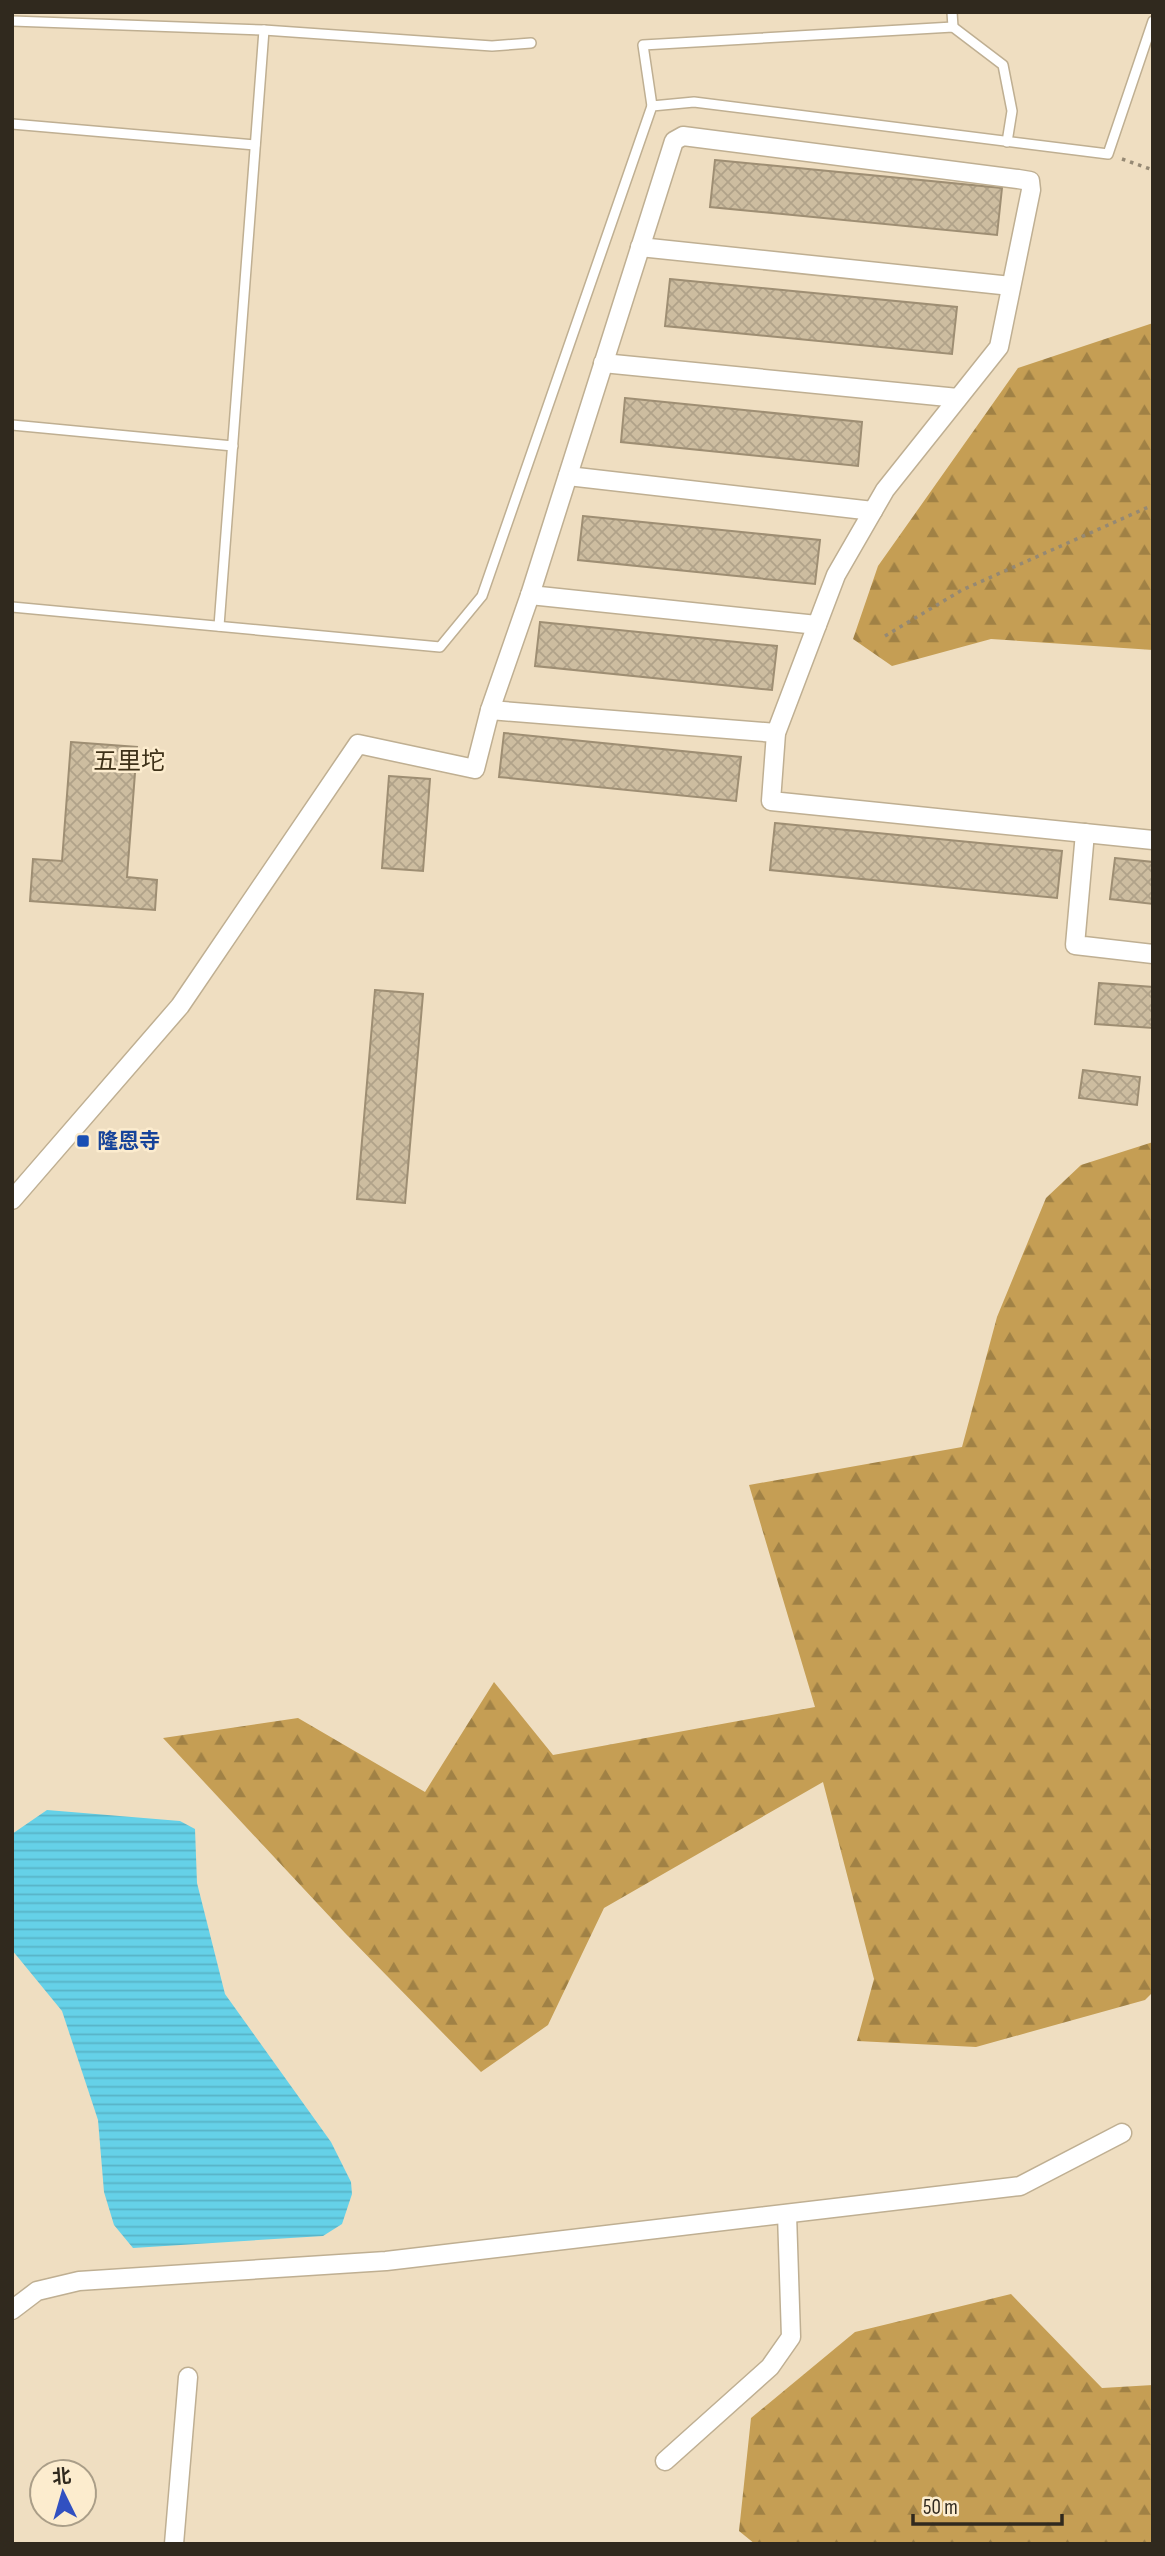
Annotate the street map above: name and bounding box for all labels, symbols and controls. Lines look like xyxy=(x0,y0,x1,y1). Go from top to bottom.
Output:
district label: 五里坨 xyxy=(93,747,165,776)
place label: 隆恩寺 xyxy=(97,1129,160,1154)
marker: 隆恩寺 xyxy=(75,1133,91,1149)
north arrow xyxy=(28,2458,98,2528)
text: 北 xyxy=(51,2465,72,2490)
scale bar xyxy=(913,2482,1062,2526)
text: 50 m xyxy=(923,2495,958,2520)

